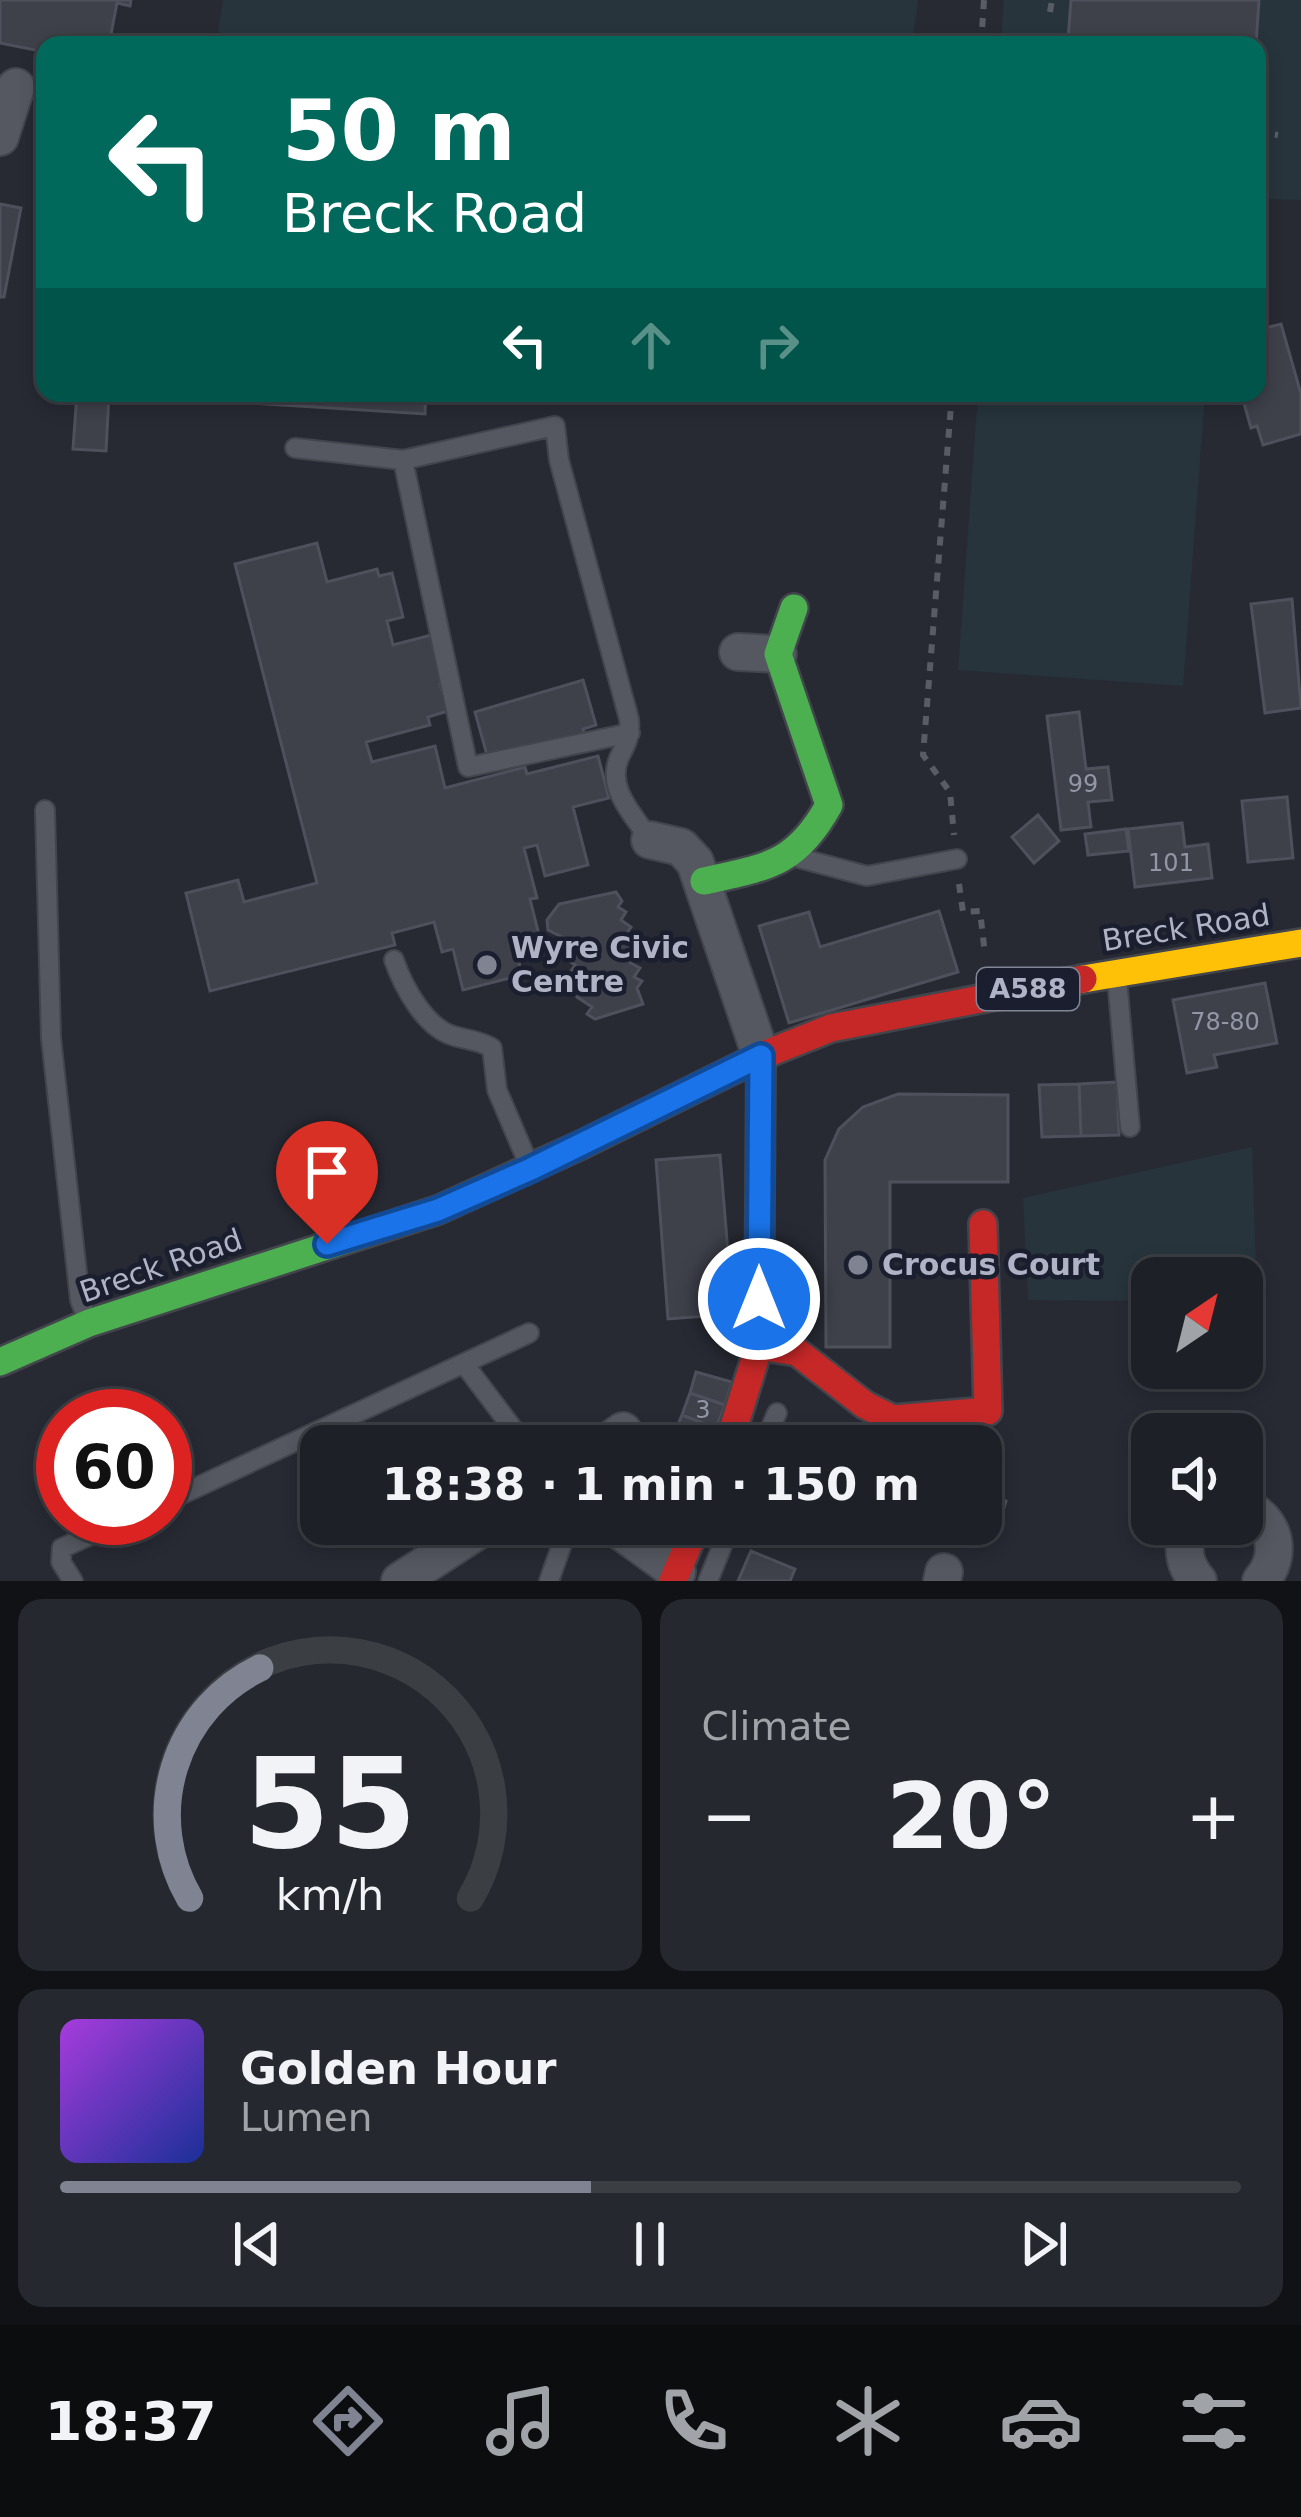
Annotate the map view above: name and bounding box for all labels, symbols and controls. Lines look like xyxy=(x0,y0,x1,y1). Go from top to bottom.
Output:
text: 50 m xyxy=(282,82,516,180)
icon: left xyxy=(84,84,240,240)
text: Breck Road xyxy=(282,182,587,245)
icon: left xyxy=(492,312,558,378)
icon: ahead xyxy=(618,312,684,378)
icon: right xyxy=(744,312,810,378)
house number: 99 xyxy=(1068,770,1098,798)
house number: 101 xyxy=(1148,849,1194,877)
street label: Breck Road xyxy=(1100,897,1272,958)
place label: Wyre Civic Centre xyxy=(511,930,689,999)
marker: Wyre Civic Centre xyxy=(474,952,500,978)
road number: A588 xyxy=(977,968,1079,1010)
house number: 78-80 xyxy=(1190,1008,1260,1036)
pin xyxy=(276,1121,378,1244)
icon: arrive xyxy=(294,1139,360,1205)
street label: Breck Road xyxy=(75,1221,247,1310)
position arrow xyxy=(696,1236,822,1362)
place label: Crocus Court xyxy=(882,1247,1100,1282)
marker: Crocus Court xyxy=(845,1252,871,1278)
north arrow xyxy=(1131,1257,1263,1389)
map controls xyxy=(1131,1257,1263,1545)
speed limit sign: 60 xyxy=(36,1389,192,1545)
house number: 3 xyxy=(695,1396,711,1424)
button: sound xyxy=(1131,1413,1263,1545)
text: 18:38 · 1 min · 150 m xyxy=(382,1458,920,1511)
text: Climate xyxy=(702,1704,852,1749)
text: 55 xyxy=(243,1731,417,1876)
text: 20° xyxy=(886,1764,1056,1869)
text: − xyxy=(702,1778,757,1855)
text: + xyxy=(1186,1778,1241,1855)
text: km/h xyxy=(276,1870,384,1920)
text: Golden Hour xyxy=(240,2042,557,2095)
text: Lumen xyxy=(240,2095,372,2140)
icon: previous xyxy=(224,2211,290,2277)
icon: pause xyxy=(617,2211,683,2277)
icon: next xyxy=(1011,2211,1077,2277)
icon: directions xyxy=(306,2379,390,2463)
icon: music xyxy=(479,2379,563,2463)
icon: phone xyxy=(652,2379,736,2463)
icon: climate xyxy=(826,2379,910,2463)
icon: car xyxy=(999,2379,1083,2463)
icon: filters xyxy=(1172,2379,1256,2463)
text: 18:37 xyxy=(45,2390,217,2453)

